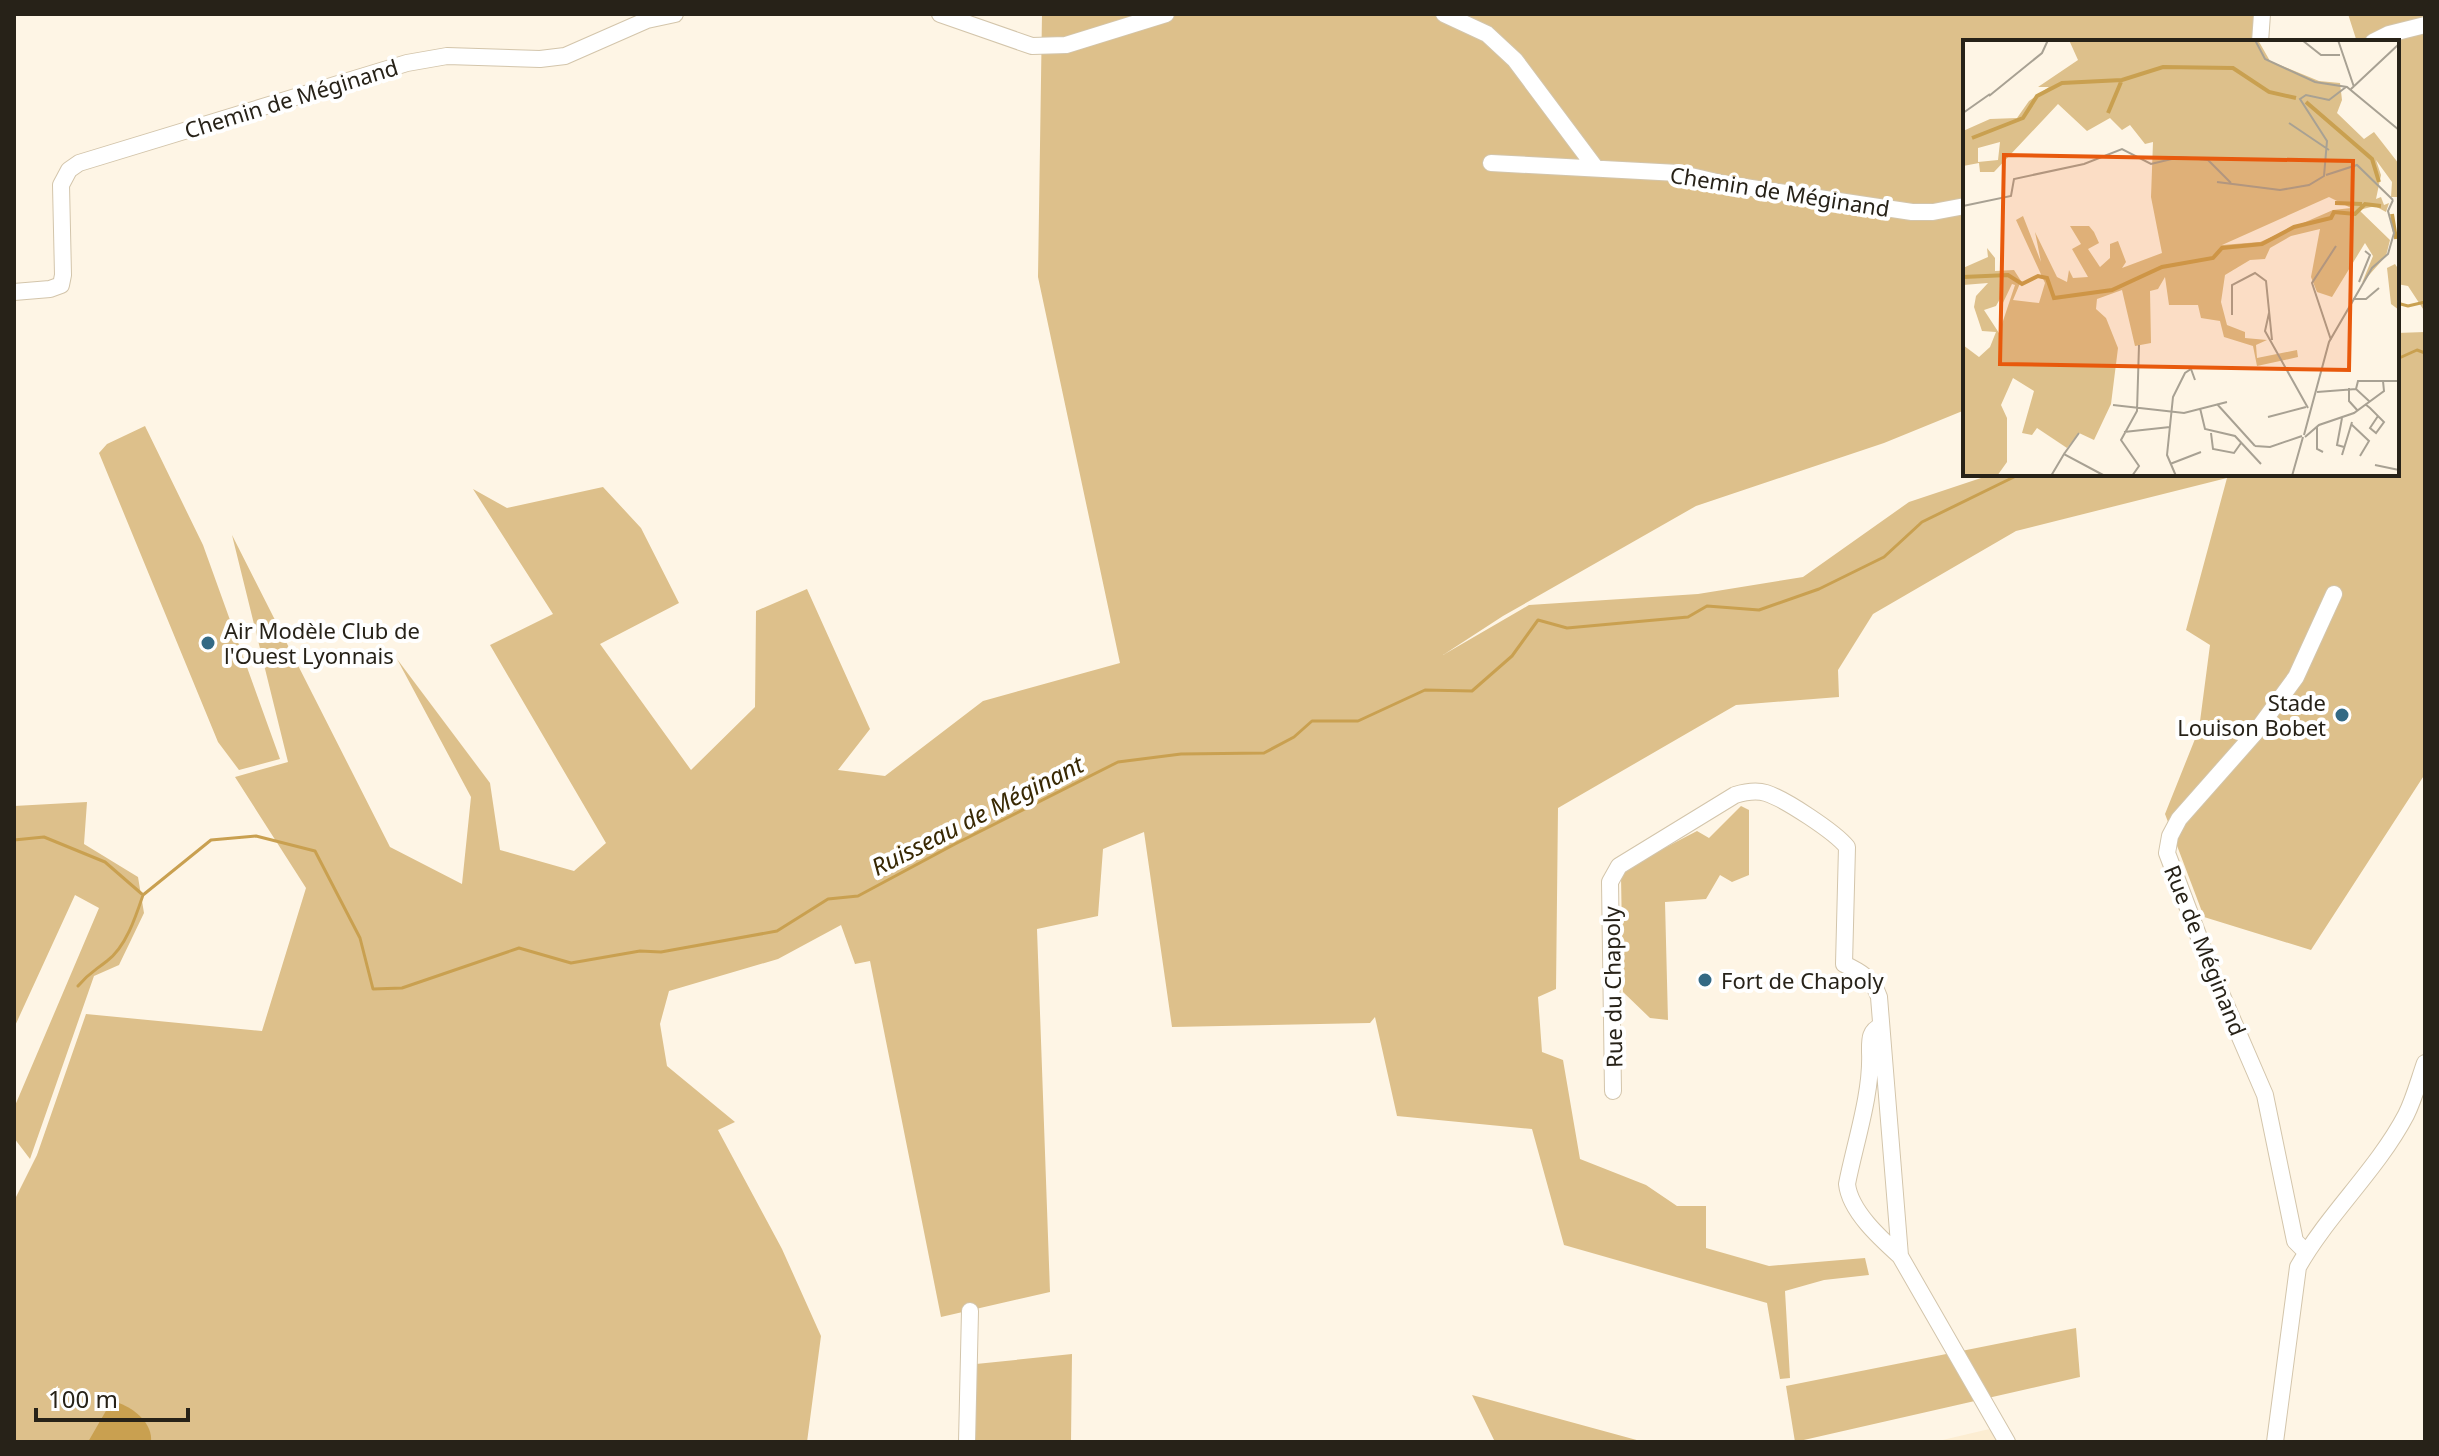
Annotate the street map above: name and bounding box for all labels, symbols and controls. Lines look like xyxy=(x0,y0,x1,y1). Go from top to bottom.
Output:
inset map xyxy=(1963,40,2399,476)
street label: Chemin de Méginand xyxy=(181,51,401,145)
street label: Chemin de Méginand xyxy=(1668,159,1892,223)
place label: Air Modèle Club de l'Ouest Lyonnais xyxy=(224,615,420,670)
marker: Air Modèle Club de l'Ouest Lyonnais xyxy=(199,634,217,652)
place label: Stade Louison Bobet xyxy=(2177,687,2326,742)
marker: Stade Louison Bobet xyxy=(2333,706,2351,724)
water label: Ruisseau de Méginant xyxy=(865,747,1090,883)
street label: Rue de Méginand xyxy=(2158,860,2254,1040)
street label: Rue du Chapoly xyxy=(1596,905,1628,1068)
place label: Fort de Chapoly xyxy=(1721,965,1884,995)
marker: Fort de Chapoly xyxy=(1696,971,1714,989)
scale bar xyxy=(36,1372,188,1422)
text: 100 m xyxy=(48,1382,118,1415)

